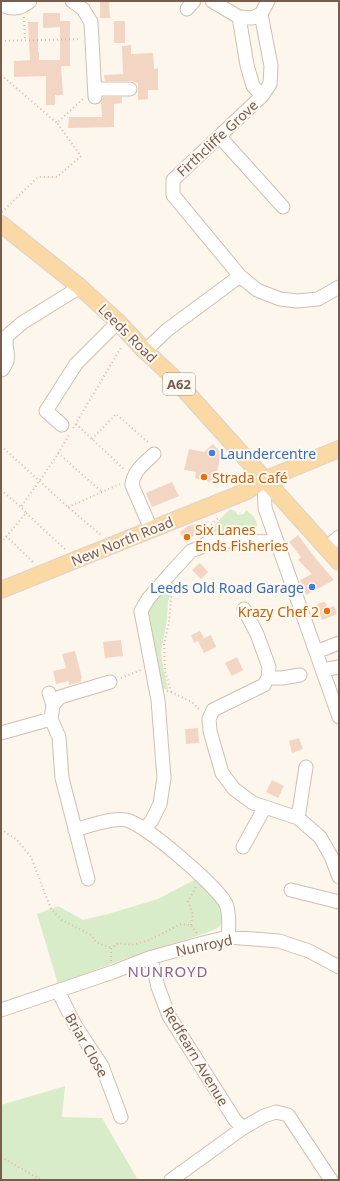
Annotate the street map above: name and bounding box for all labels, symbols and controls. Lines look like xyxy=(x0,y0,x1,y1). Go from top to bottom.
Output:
street label: Firthcliffe Grove xyxy=(172,95,262,181)
street label: Leeds Road xyxy=(95,300,161,366)
road number: A62 xyxy=(163,373,195,395)
place label: Laundercentre xyxy=(220,444,316,463)
marker: Laundercentre xyxy=(207,448,217,458)
place label: Strada Café xyxy=(212,468,288,487)
marker: Strada Café xyxy=(199,472,209,482)
street label: New North Road xyxy=(68,512,176,570)
place label: Six Lanes Ends Fisheries xyxy=(195,520,289,555)
marker: Six Lanes Ends Fisheries xyxy=(182,532,192,542)
place label: Leeds Old Road Garage xyxy=(150,578,304,597)
marker: Leeds Old Road Garage xyxy=(307,582,317,592)
place label: Krazy Chef 2 xyxy=(238,602,319,621)
marker: Krazy Chef 2 xyxy=(322,606,332,616)
street label: Nunroyd xyxy=(174,930,234,960)
district label: NUNROYD xyxy=(127,961,209,981)
street label: Redfearn Avenue xyxy=(159,1003,233,1109)
street label: Briar Close xyxy=(61,1009,113,1081)

